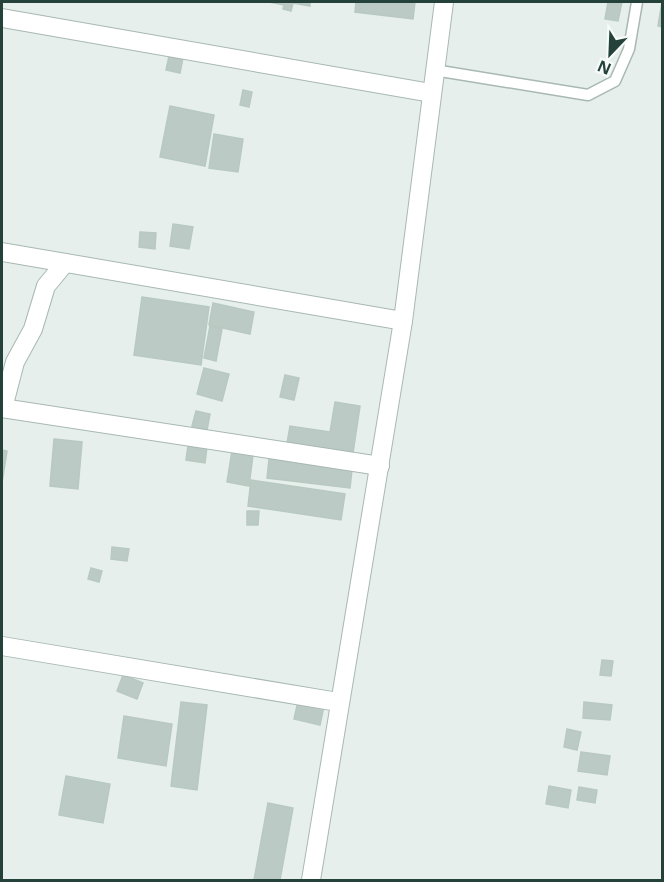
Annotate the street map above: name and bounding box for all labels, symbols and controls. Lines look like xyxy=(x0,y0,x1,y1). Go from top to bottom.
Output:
north arrow xyxy=(580,24,640,84)
text: N xyxy=(594,55,614,80)

